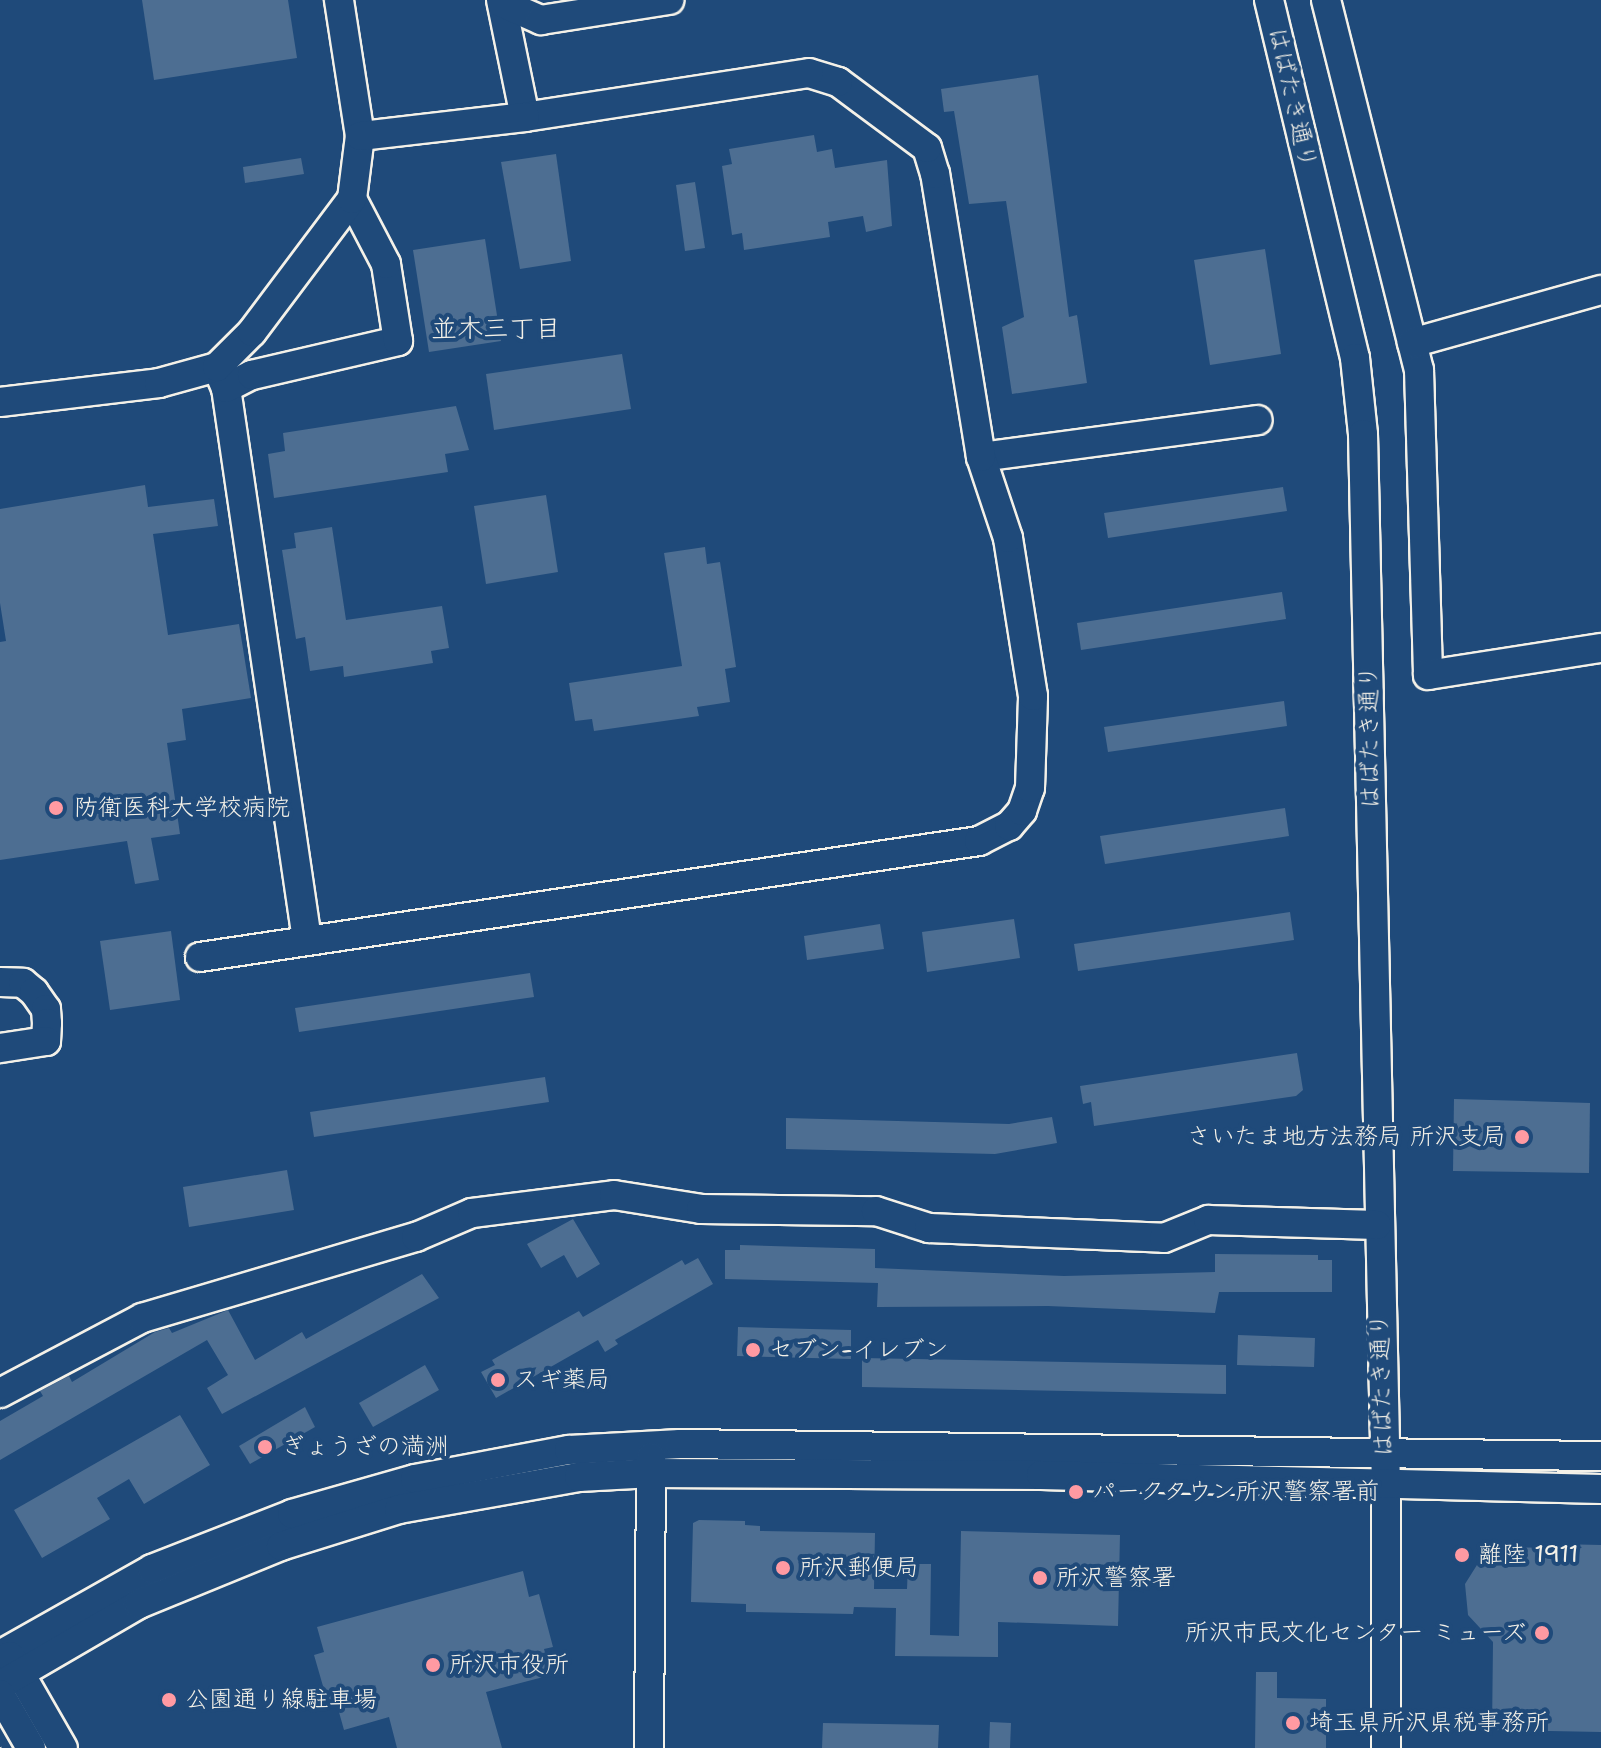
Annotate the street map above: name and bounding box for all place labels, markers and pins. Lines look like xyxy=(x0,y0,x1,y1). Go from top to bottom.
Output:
place label: 防衛医科大学校病院 xyxy=(74,794,290,822)
marker: 防衛医科大学校病院 xyxy=(45,797,67,819)
place label: さいたま地方法務局 所沢支局 xyxy=(1186,1123,1506,1151)
marker: さいたま地方法務局 所沢支局 xyxy=(1513,1128,1531,1146)
place label: セブン-イレブン xyxy=(769,1336,949,1364)
marker: セブン-イレブン xyxy=(744,1341,762,1359)
place label: スギ薬局 xyxy=(514,1366,610,1394)
marker: スギ薬局 xyxy=(489,1371,507,1389)
place label: ぎょうざの満洲 xyxy=(281,1433,449,1461)
marker: ぎょうざの満洲 xyxy=(256,1438,274,1456)
place label: パークタウン所沢警察署前 xyxy=(1092,1478,1380,1506)
marker: パークタウン所沢警察署前 xyxy=(1067,1483,1085,1501)
place label: 離陸 1911 xyxy=(1478,1541,1578,1569)
marker: 離陸 1911 xyxy=(1453,1546,1471,1564)
place label: 所沢郵便局 xyxy=(799,1554,919,1582)
marker: 所沢郵便局 xyxy=(774,1559,792,1577)
place label: 所沢警察署 xyxy=(1056,1564,1176,1592)
marker: 所沢警察署 xyxy=(1031,1569,1049,1587)
place label: 所沢市民文化センター ミューズ xyxy=(1182,1619,1526,1647)
marker: 所沢市民文化センター ミューズ xyxy=(1533,1624,1551,1642)
place label: 所沢市役所 xyxy=(449,1651,569,1679)
marker: 所沢市役所 xyxy=(424,1656,442,1674)
place label: 公園通り線駐車場 xyxy=(185,1686,377,1714)
marker: 公園通り線駐車場 xyxy=(160,1691,178,1709)
place label: 埼玉県所沢県税事務所 xyxy=(1309,1709,1549,1737)
marker: 埼玉県所沢県税事務所 xyxy=(1284,1714,1302,1732)

